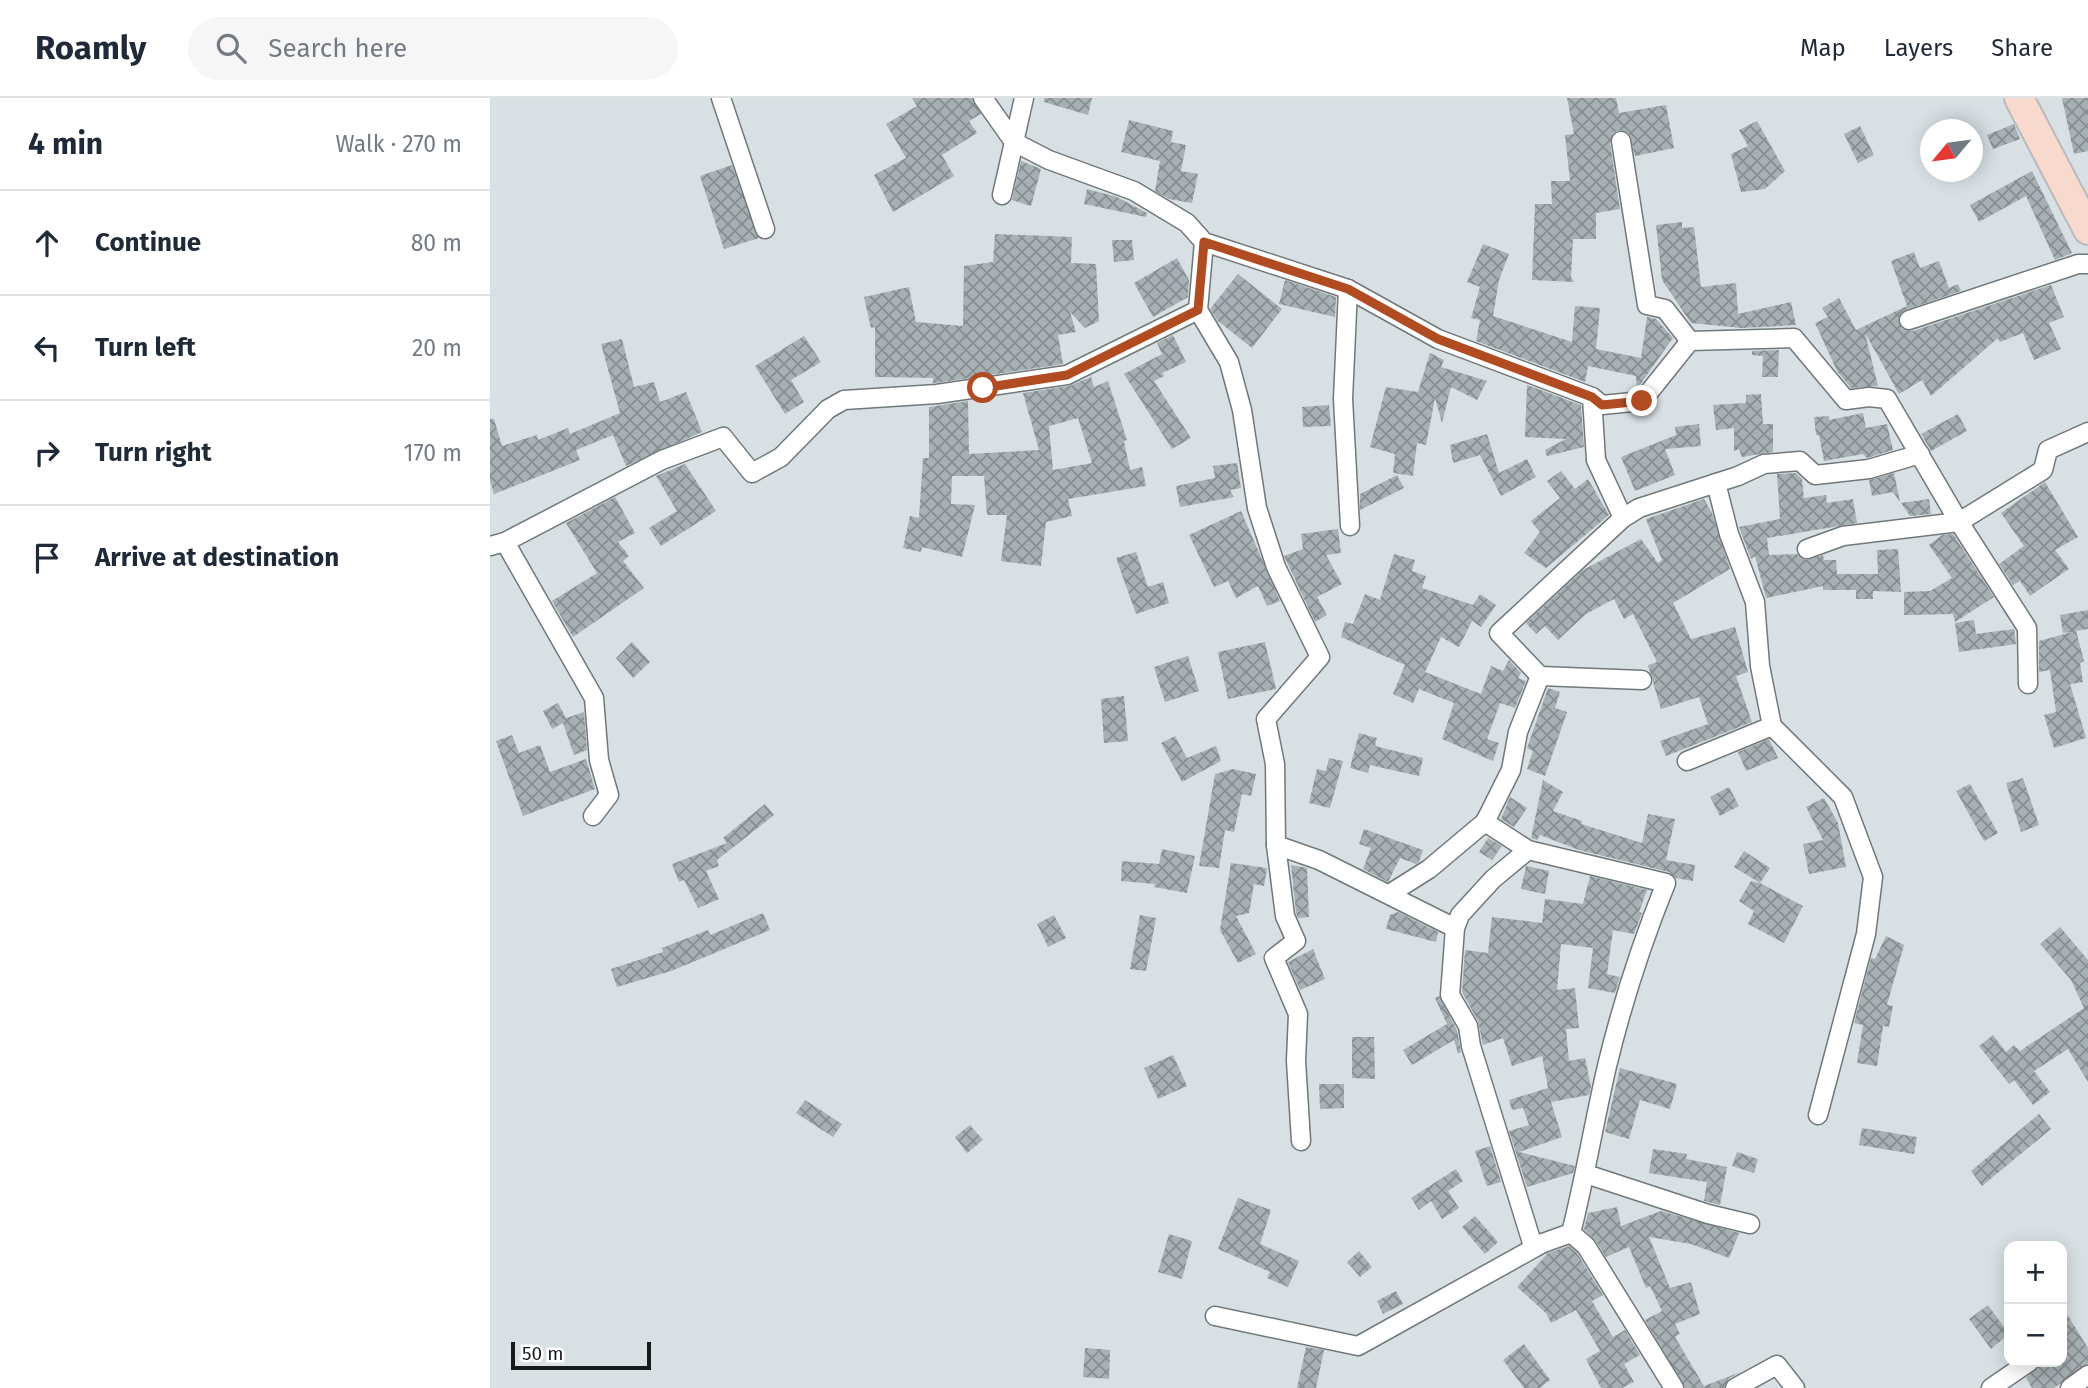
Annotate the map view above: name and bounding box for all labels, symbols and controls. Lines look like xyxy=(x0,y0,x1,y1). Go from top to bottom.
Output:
search box xyxy=(188,17,678,80)
text: Roamly xyxy=(35,28,146,68)
icon: search xyxy=(212,29,250,67)
text: Search here xyxy=(268,33,407,64)
text: Map xyxy=(1800,34,1846,62)
text: Layers xyxy=(1884,34,1953,62)
text: Share xyxy=(1991,34,2053,62)
north arrow xyxy=(1920,119,1983,182)
text: 4 min xyxy=(28,126,103,162)
text: Walk · 270 m xyxy=(335,130,462,158)
icon: ahead xyxy=(28,224,66,262)
text: Continue xyxy=(95,227,201,258)
text: 80 m xyxy=(411,229,462,257)
icon: left xyxy=(28,329,66,367)
text: Turn left xyxy=(95,332,196,363)
text: 20 m xyxy=(412,334,462,362)
route start xyxy=(967,372,998,403)
route end xyxy=(1626,385,1657,416)
icon: right xyxy=(28,434,66,472)
text: Turn right xyxy=(95,437,212,468)
text: 170 m xyxy=(403,439,462,467)
icon: arrive xyxy=(28,539,66,577)
text: Arrive at destination xyxy=(95,542,339,573)
map controls xyxy=(2004,1241,2067,1367)
button: + xyxy=(2004,1241,2067,1304)
button: − xyxy=(2004,1304,2067,1367)
scale bar xyxy=(511,1339,651,1371)
text: 50 m xyxy=(522,1342,563,1365)

